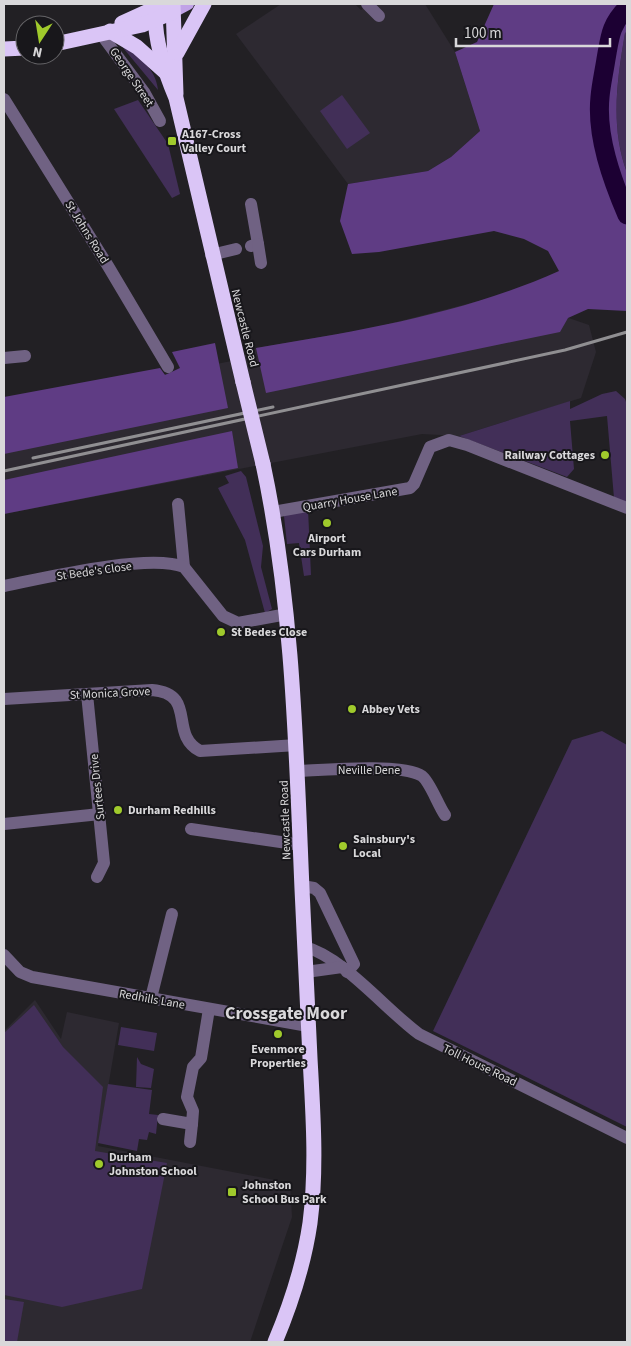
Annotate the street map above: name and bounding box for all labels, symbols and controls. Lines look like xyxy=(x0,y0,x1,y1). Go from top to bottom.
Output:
north arrow xyxy=(15,15,65,65)
scale bar xyxy=(456,15,610,47)
text: 100 m xyxy=(464,23,502,44)
text: N xyxy=(31,41,44,62)
street label: George Street xyxy=(105,44,158,110)
place label: A167-Cross Valley Court xyxy=(181,126,246,157)
marker: A167-Cross Valley Court xyxy=(166,135,178,147)
street label: St Johns Road xyxy=(61,198,113,267)
street label: Newcastle Road xyxy=(227,287,262,369)
place label: Railway Cottages xyxy=(504,447,595,464)
marker: Railway Cottages xyxy=(599,449,611,461)
street label: Quarry House Lane xyxy=(301,483,399,516)
marker: Airport Cars Durham xyxy=(321,517,333,529)
place label: Airport Cars Durham xyxy=(293,530,361,561)
street label: St Bede's Close xyxy=(55,558,133,585)
place label: St Bedes Close xyxy=(231,624,307,641)
marker: St Bedes Close xyxy=(215,626,227,638)
street label: St Monica Grove xyxy=(69,683,151,704)
place label: Abbey Vets xyxy=(361,701,420,718)
marker: Abbey Vets xyxy=(346,703,358,715)
street label: Surtees Drive xyxy=(86,753,109,821)
street label: Neville Dene xyxy=(338,762,400,779)
street label: Newcastle Road xyxy=(276,780,295,860)
place label: Durham Redhills xyxy=(128,802,216,819)
marker: Durham Redhills xyxy=(112,804,124,816)
place label: Sainsbury's Local xyxy=(353,831,415,862)
marker: Sainsbury's Local xyxy=(337,840,349,852)
street label: Redhills Lane xyxy=(118,985,186,1014)
district label: Crossgate Moor xyxy=(225,1001,348,1026)
marker: Evenmore Properties xyxy=(272,1028,284,1040)
street label: Toll House Road xyxy=(440,1040,520,1091)
place label: Evenmore Properties xyxy=(250,1041,306,1072)
place label: Durham Johnston School xyxy=(109,1149,197,1180)
marker: Durham Johnston School xyxy=(93,1158,105,1170)
place label: Johnston School Bus Park xyxy=(242,1177,327,1208)
marker: Johnston School Bus Park xyxy=(226,1186,238,1198)

